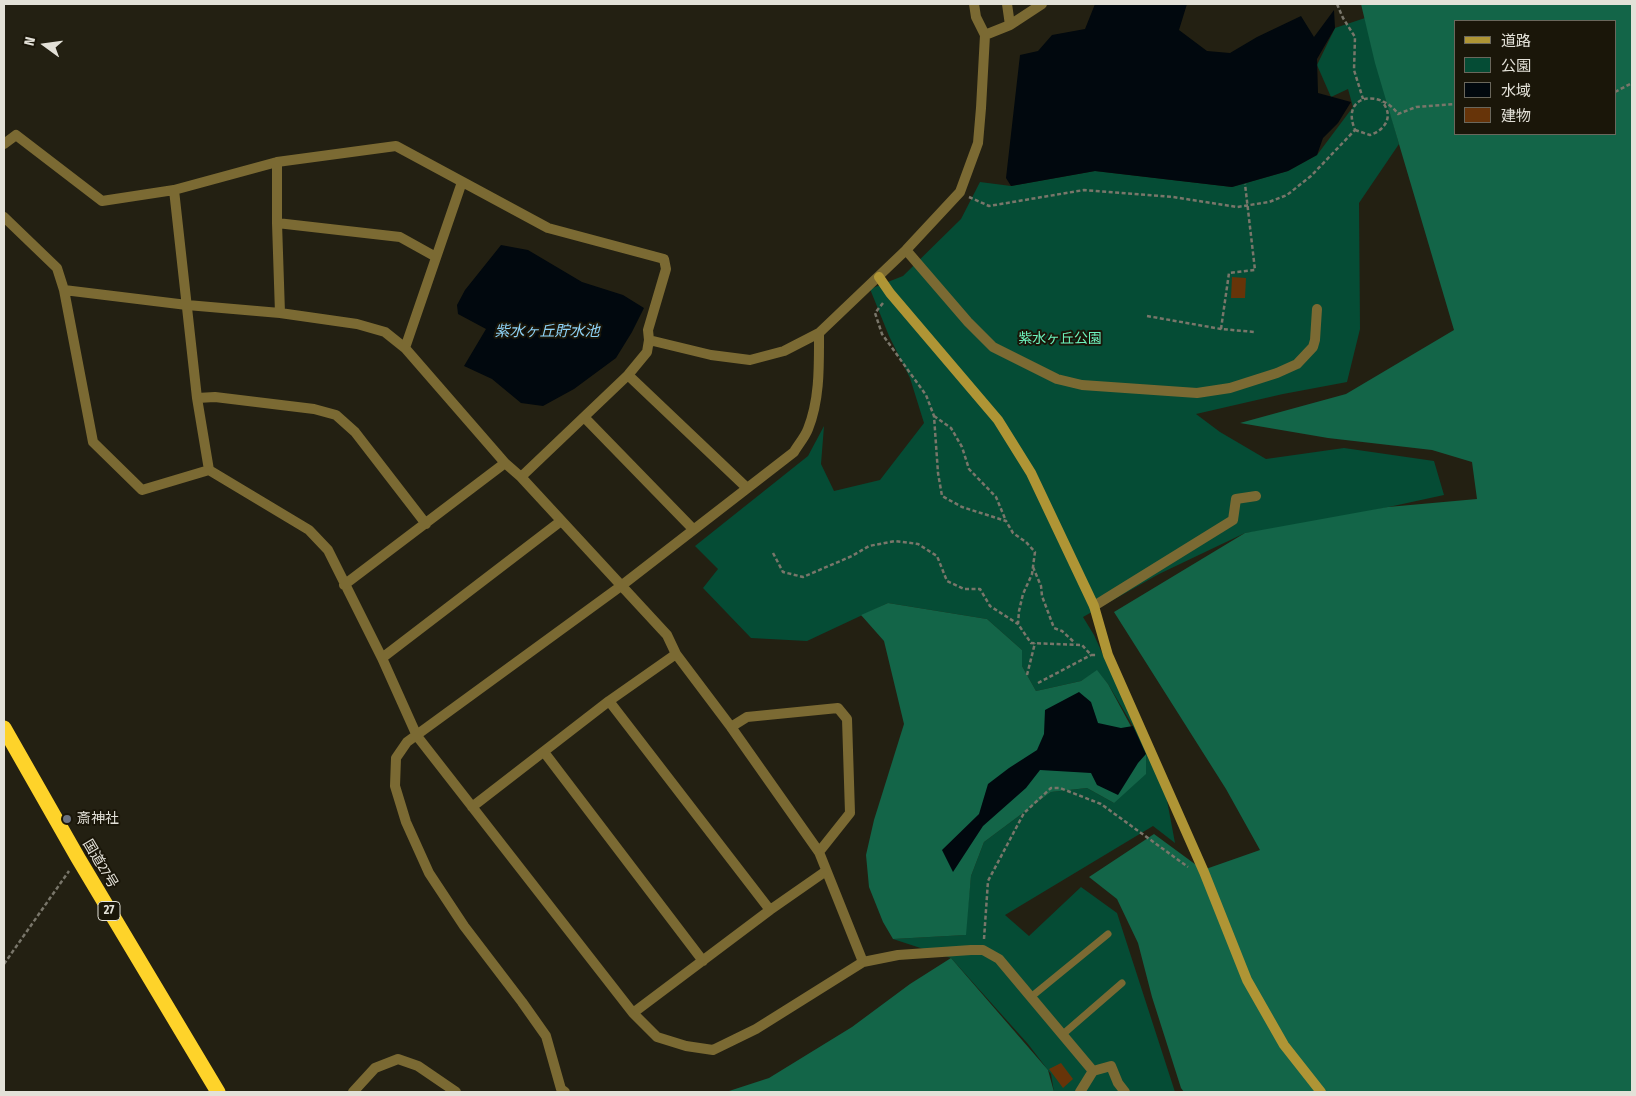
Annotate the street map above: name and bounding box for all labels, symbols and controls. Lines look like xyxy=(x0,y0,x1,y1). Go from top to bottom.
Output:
north arrow xyxy=(20,20,70,70)
legend xyxy=(1454,20,1616,135)
text: 道路 xyxy=(1501,32,1531,50)
text: N xyxy=(21,35,39,47)
text: 公園 xyxy=(1501,57,1531,75)
text: 水域 xyxy=(1501,82,1531,100)
text: 建物 xyxy=(1501,107,1531,125)
water label: 紫水ヶ丘貯水池 xyxy=(495,323,599,341)
park label: 紫水ヶ丘公園 xyxy=(1018,331,1102,347)
place label: 斎神社 xyxy=(77,811,119,827)
marker: 斎神社 xyxy=(61,813,73,825)
street label: 国道27号 xyxy=(79,837,121,891)
road number: 27 xyxy=(98,901,120,920)

